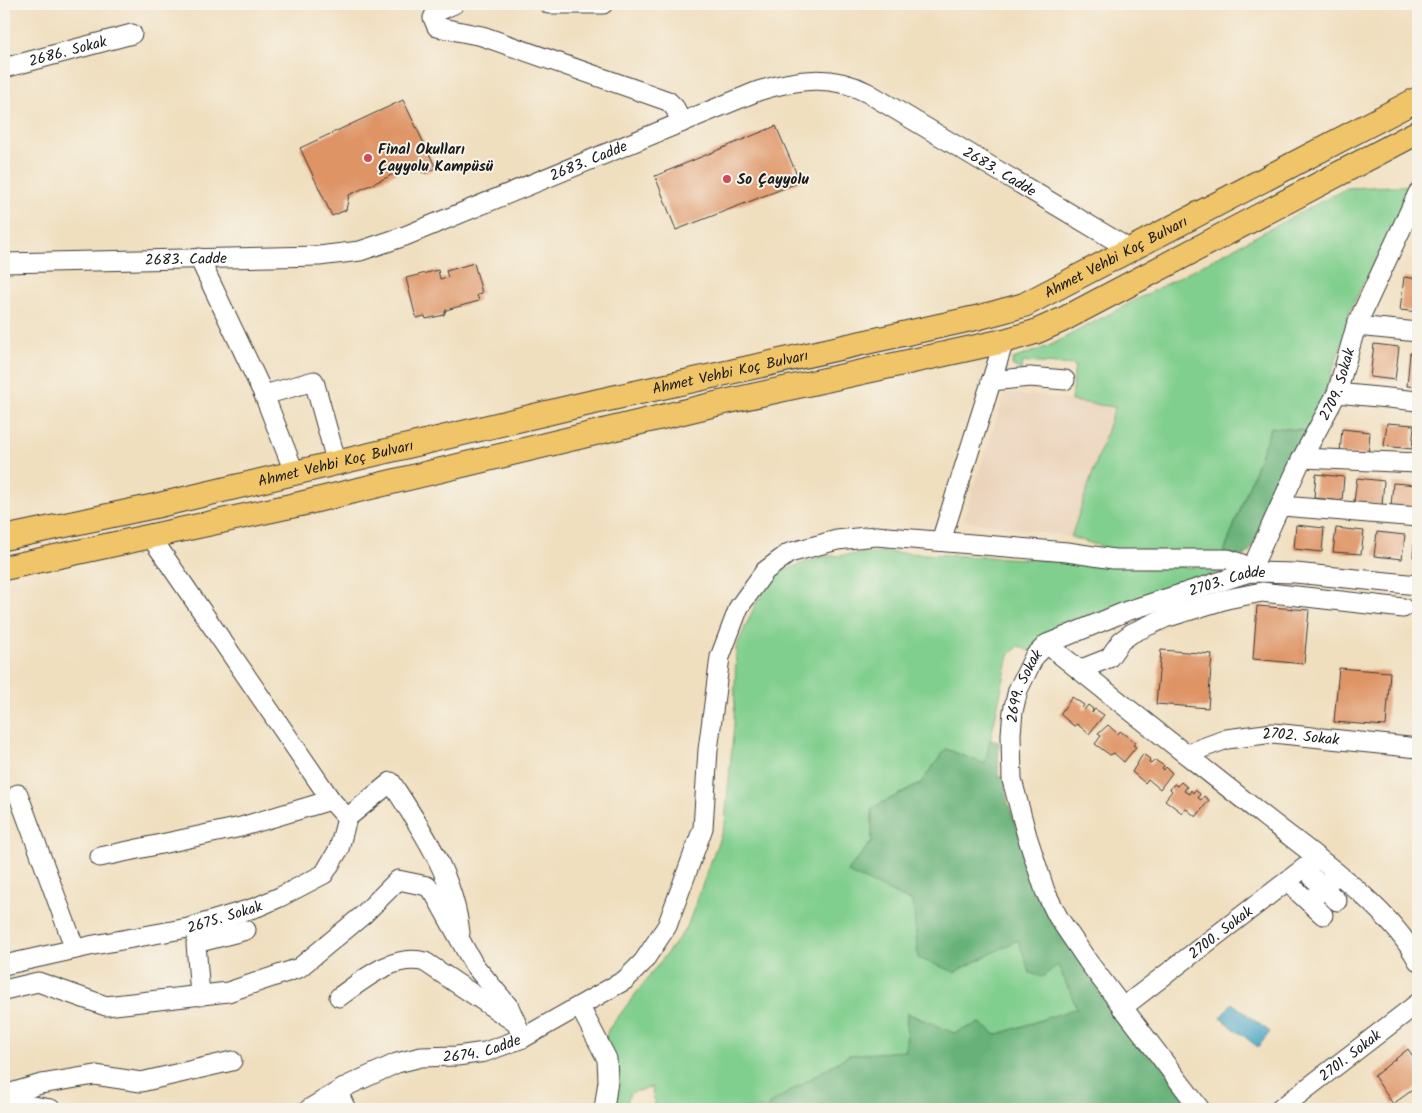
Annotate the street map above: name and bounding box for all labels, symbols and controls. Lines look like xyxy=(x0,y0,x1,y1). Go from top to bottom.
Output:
street label: 2686. Sokak xyxy=(26,30,111,74)
street label: 2683. Cadde xyxy=(546,135,631,188)
place label: Final Okulları Çayyolu Kampüsü xyxy=(378,138,494,179)
street label: 2683. Cadde xyxy=(958,141,1041,204)
marker: Final Okulları Çayyolu Kampüsü xyxy=(362,152,374,164)
place label: So Çayyolu xyxy=(737,168,809,192)
marker: So Çayyolu xyxy=(721,173,733,185)
street label: Ahmet Vehbi Koç Bulvarı xyxy=(1040,210,1192,305)
street label: 2683. Cadde xyxy=(145,247,227,273)
street label: Ahmet Vehbi Koç Bulvarı xyxy=(650,344,811,402)
street label: 2709. Sokak xyxy=(1313,345,1362,425)
street label: Ahmet Vehbi Koç Bulvarı xyxy=(256,434,416,494)
street label: 2703. Cadde xyxy=(1186,561,1266,604)
street label: 2699. Sokak xyxy=(1001,643,1049,724)
street label: 2702. Sokak xyxy=(1261,722,1341,753)
street label: 2675. Sokak xyxy=(184,895,268,941)
street label: 2700. Sokak xyxy=(1183,900,1259,966)
street label: 2701. Sokak xyxy=(1314,1024,1388,1088)
street label: 2674. Cadde xyxy=(443,1029,525,1069)

